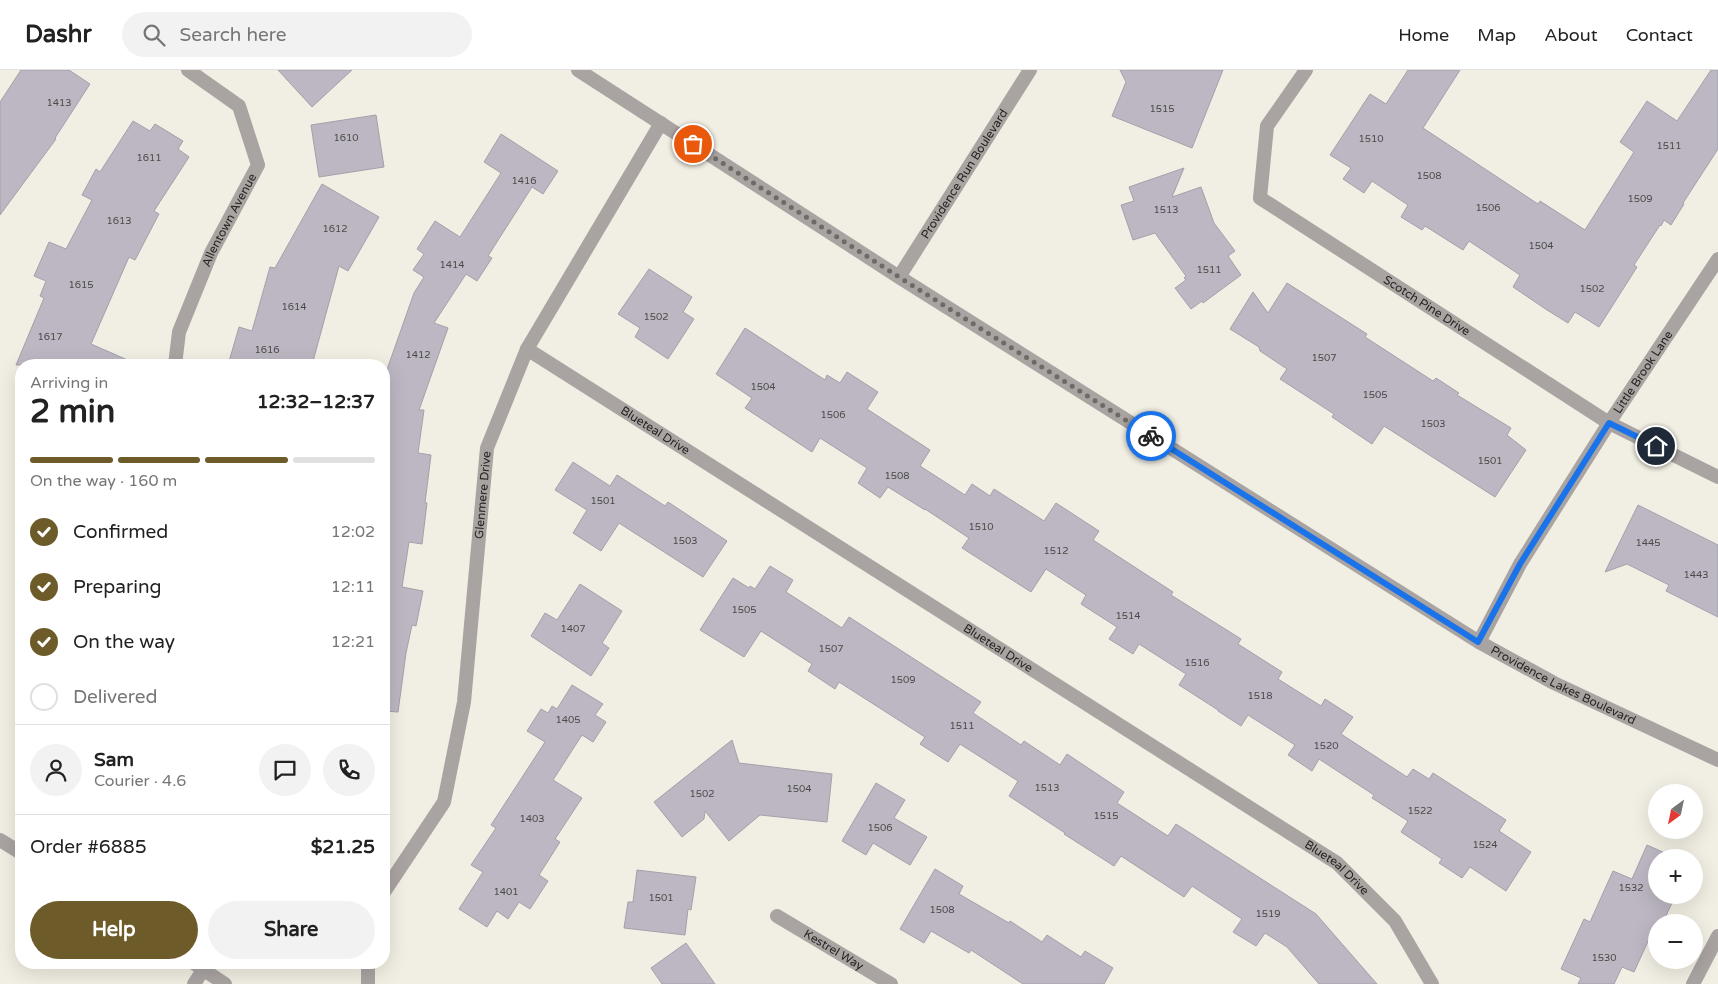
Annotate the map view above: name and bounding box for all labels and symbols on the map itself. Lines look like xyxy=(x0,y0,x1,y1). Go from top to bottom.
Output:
house number: 1413 xyxy=(46,97,72,109)
house number: 1515 xyxy=(1149,103,1175,115)
street label: Providence Run Boulevard xyxy=(918,106,1011,241)
pin xyxy=(672,123,714,165)
house number: 1610 xyxy=(333,132,359,144)
house number: 1510 xyxy=(1358,133,1384,145)
house number: 1511 xyxy=(1656,140,1682,152)
house number: 1611 xyxy=(136,152,162,164)
house number: 1508 xyxy=(1416,170,1442,182)
street label: Allentown Avenue xyxy=(199,171,259,269)
house number: 1416 xyxy=(511,175,537,187)
house number: 1509 xyxy=(1627,193,1653,205)
house number: 1506 xyxy=(1475,202,1501,214)
house number: 1513 xyxy=(1153,204,1179,216)
house number: 1613 xyxy=(106,215,132,227)
house number: 1612 xyxy=(322,223,348,235)
house number: 1504 xyxy=(1528,240,1554,252)
house number: 1414 xyxy=(439,259,465,271)
house number: 1511 xyxy=(1196,264,1222,276)
street label: Scotch Pine Drive xyxy=(1381,272,1473,339)
house number: 1615 xyxy=(68,279,94,291)
house number: 1502 xyxy=(1579,283,1605,295)
house number: 1614 xyxy=(281,301,307,313)
house number: 1502 xyxy=(643,311,669,323)
street label: Little Brook Lane xyxy=(1610,328,1676,416)
house number: 1617 xyxy=(37,331,63,343)
house number: 1616 xyxy=(254,344,280,356)
house number: 1412 xyxy=(405,349,431,361)
house number: 1507 xyxy=(1311,352,1337,364)
house number: 1504 xyxy=(750,381,776,393)
house number: 1505 xyxy=(1362,389,1388,401)
street label: Blueteal Drive xyxy=(618,403,693,458)
house number: 1506 xyxy=(820,409,846,421)
courier xyxy=(1126,411,1176,461)
house number: 1503 xyxy=(1420,418,1446,430)
pin xyxy=(1635,425,1677,467)
street label: Glenmere Drive xyxy=(472,450,494,539)
house number: 1501 xyxy=(1477,455,1503,467)
house number: 1508 xyxy=(884,470,910,482)
house number: 1501 xyxy=(590,495,616,507)
house number: 1510 xyxy=(968,521,994,533)
house number: 1503 xyxy=(672,535,698,547)
house number: 1445 xyxy=(1635,537,1661,549)
house number: 1512 xyxy=(1043,545,1069,557)
house number: 1443 xyxy=(1683,569,1709,581)
house number: 1505 xyxy=(731,604,757,616)
house number: 1514 xyxy=(1115,610,1141,622)
street label: Blueteal Drive xyxy=(961,621,1035,675)
house number: 1407 xyxy=(560,623,586,635)
house number: 1507 xyxy=(818,643,844,655)
street label: Providence Lakes Boulevard xyxy=(1488,643,1638,727)
house number: 1516 xyxy=(1184,657,1210,669)
house number: 1509 xyxy=(890,674,916,686)
house number: 1518 xyxy=(1247,690,1273,702)
house number: 1405 xyxy=(555,714,581,726)
house number: 1511 xyxy=(949,720,975,732)
house number: 1520 xyxy=(1313,740,1339,752)
house number: 1513 xyxy=(1034,782,1060,794)
house number: 1504 xyxy=(786,783,812,795)
north arrow xyxy=(1648,784,1702,839)
house number: 1502 xyxy=(689,788,715,800)
house number: 1522 xyxy=(1407,805,1433,817)
house number: 1515 xyxy=(1093,810,1119,822)
house number: 1403 xyxy=(519,813,545,825)
house number: 1506 xyxy=(867,822,893,834)
street label: Blueteal Drive xyxy=(1302,837,1372,898)
house number: 1524 xyxy=(1472,839,1498,851)
house number: 1532 xyxy=(1618,882,1644,894)
house number: 1401 xyxy=(493,886,519,898)
house number: 1501 xyxy=(648,892,674,904)
house number: 1508 xyxy=(929,904,955,916)
house number: 1519 xyxy=(1255,908,1281,920)
street label: Kestrel Way xyxy=(801,927,867,973)
house number: 1530 xyxy=(1591,952,1617,964)

